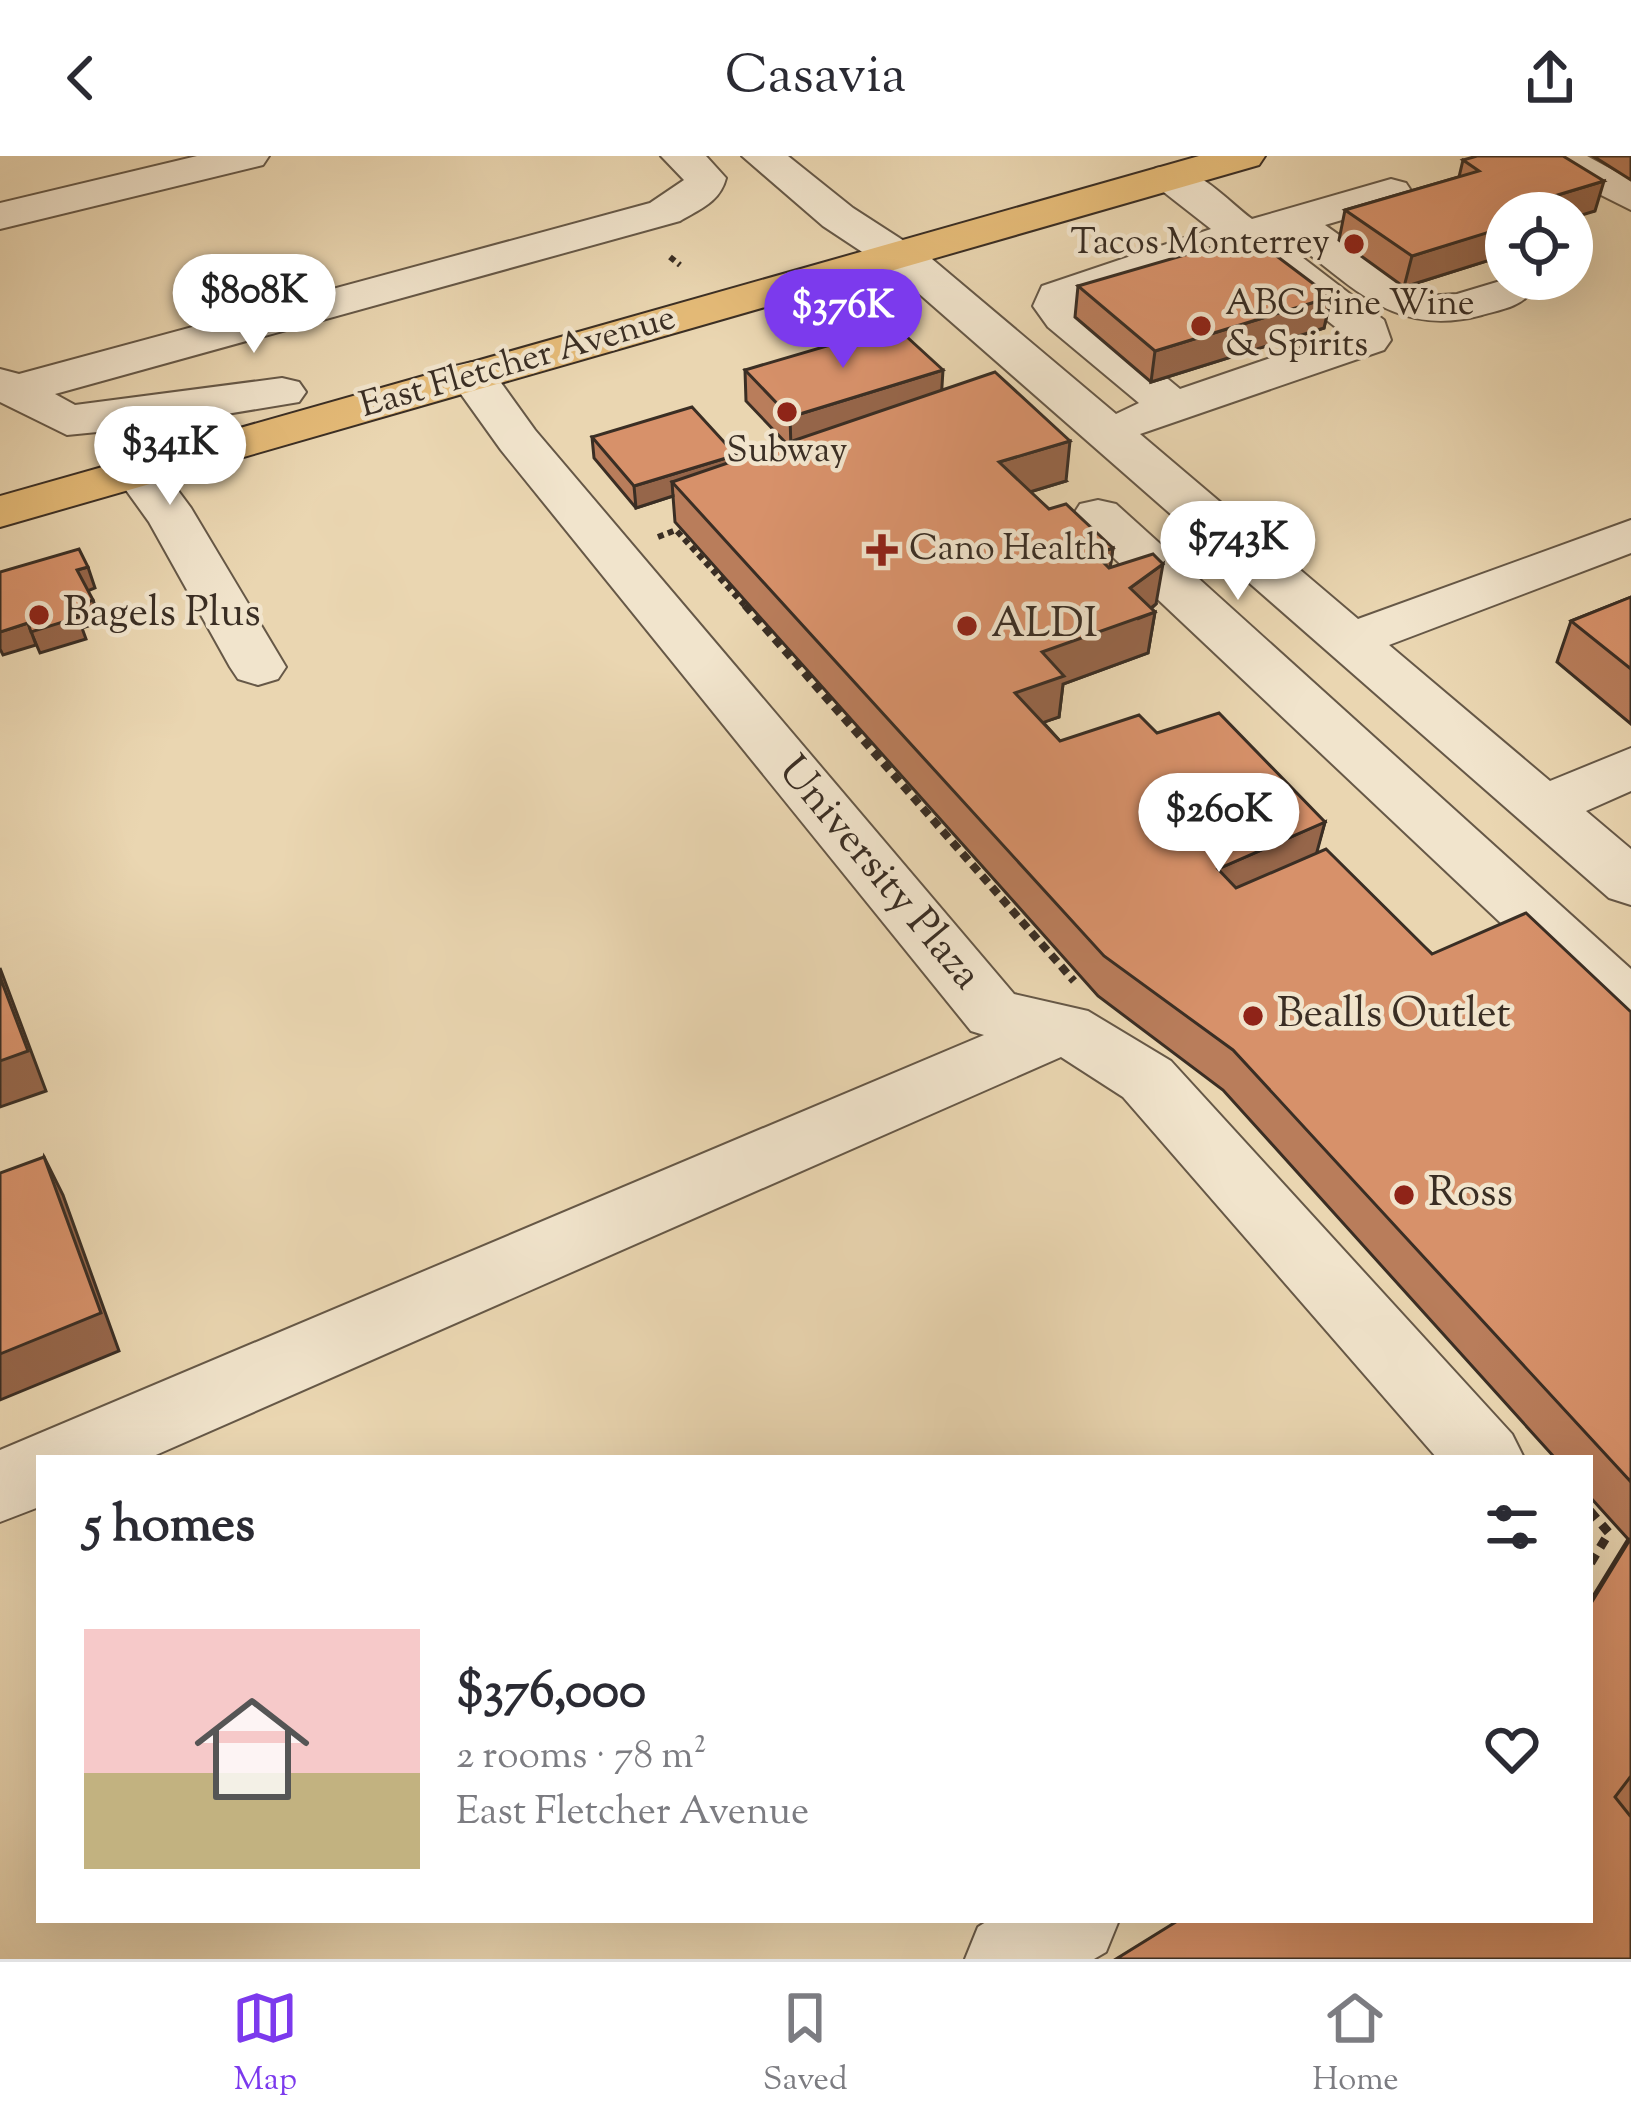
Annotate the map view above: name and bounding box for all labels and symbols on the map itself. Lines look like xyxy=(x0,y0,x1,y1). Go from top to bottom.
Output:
place label: Tacos Monterrey xyxy=(1071,218,1330,270)
marker: Tacos Monterrey xyxy=(1341,231,1367,257)
pin: $808K xyxy=(170,254,338,356)
pin: $376K xyxy=(759,269,927,371)
place label: ABC Fine Wine & Spirits xyxy=(1225,279,1474,372)
street label: East Fletcher Avenue xyxy=(354,293,682,433)
marker: ABC Fine Wine & Spirits xyxy=(1188,313,1214,339)
marker: Subway xyxy=(774,399,800,425)
pin: $341K xyxy=(86,406,254,508)
place label: Subway xyxy=(726,426,848,478)
pin: $743K xyxy=(1154,501,1322,603)
place label: Cano Health xyxy=(909,524,1107,576)
marker: Cano Health xyxy=(866,534,898,566)
place label: Bagels Plus xyxy=(63,585,261,645)
place label: ALDI xyxy=(991,596,1097,656)
marker: Bagels Plus xyxy=(26,602,52,628)
marker: ALDI xyxy=(954,613,980,639)
street label: University Plaza xyxy=(762,744,994,1004)
pin: $260K xyxy=(1135,773,1303,875)
place label: Bealls Outlet xyxy=(1277,986,1511,1046)
marker: Bealls Outlet xyxy=(1240,1003,1266,1029)
place label: Ross xyxy=(1428,1165,1513,1225)
marker: Ross xyxy=(1391,1182,1417,1208)

